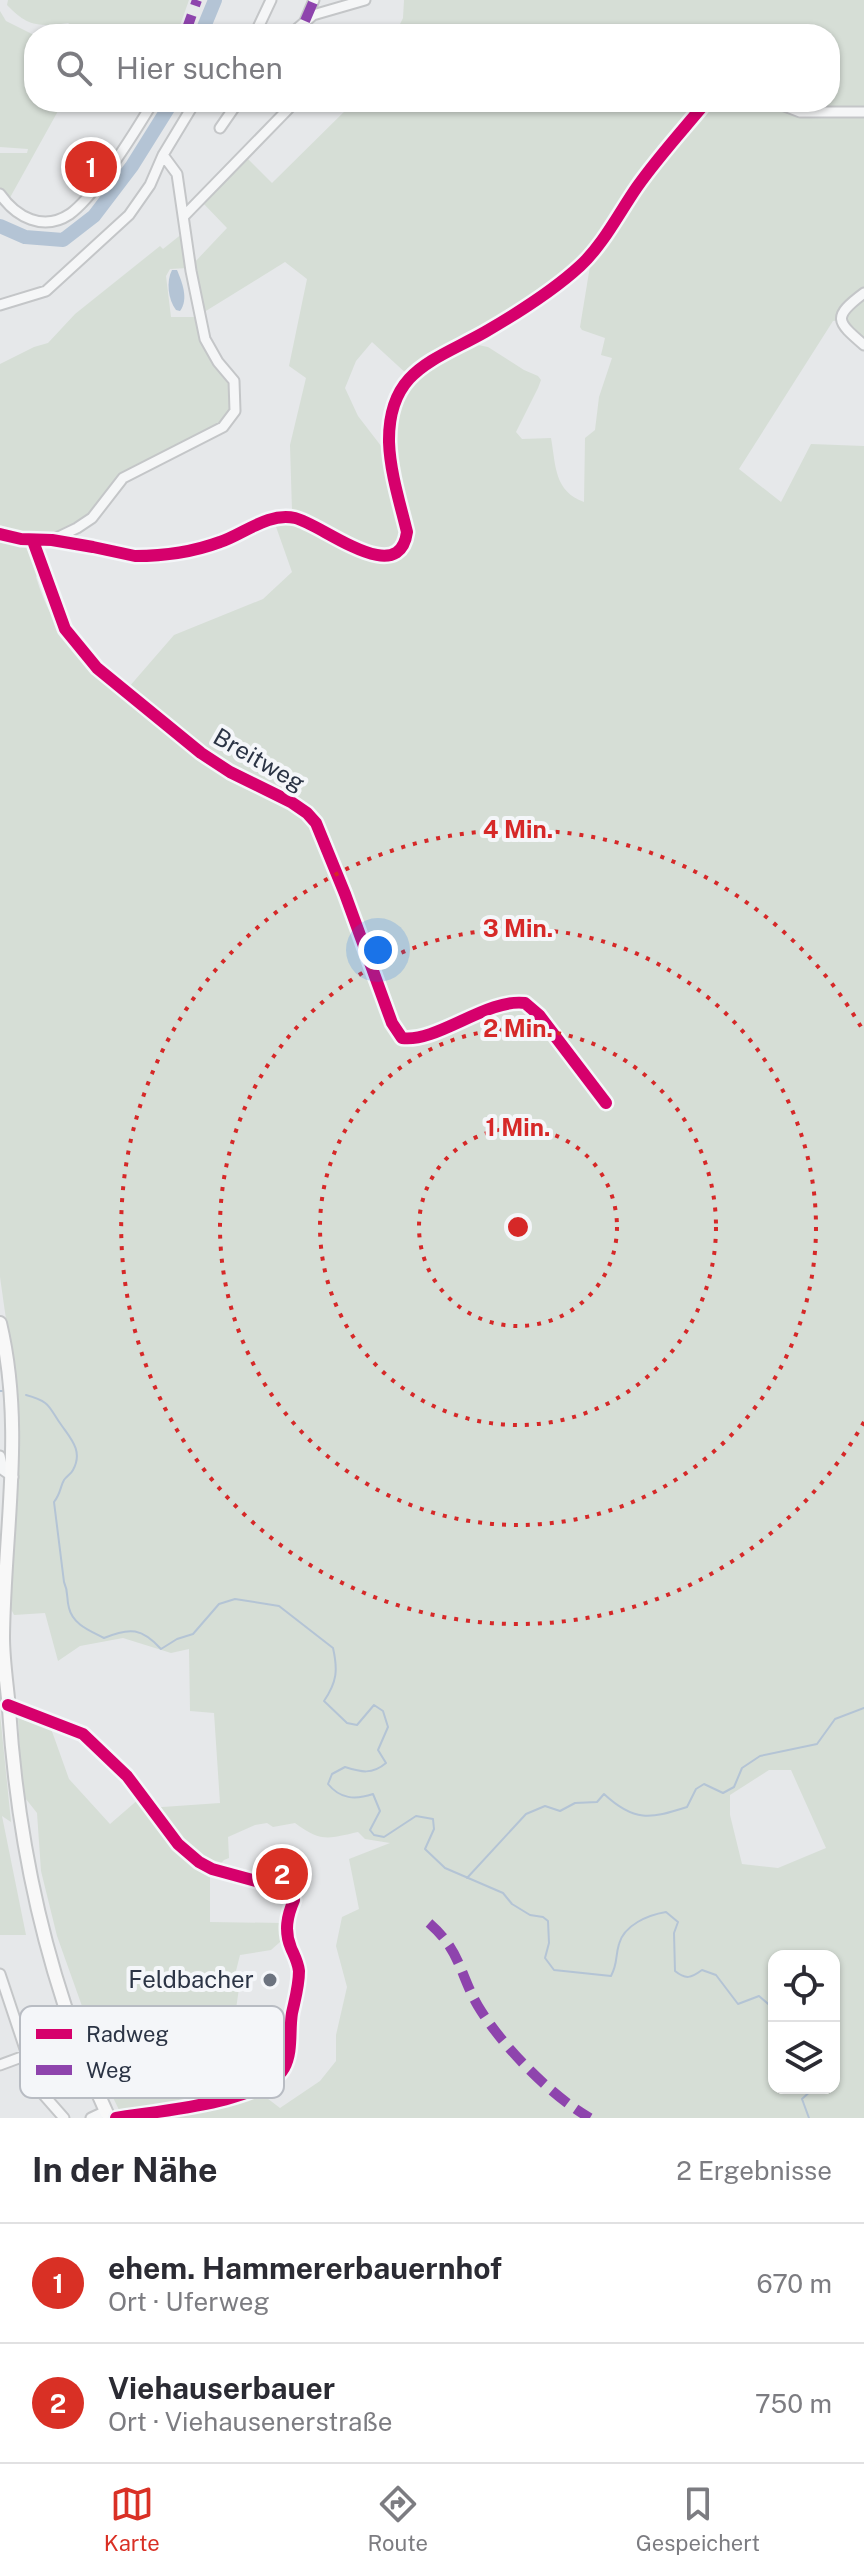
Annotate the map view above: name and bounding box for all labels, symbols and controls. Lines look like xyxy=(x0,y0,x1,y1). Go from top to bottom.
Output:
search box xyxy=(24,24,840,112)
icon: search xyxy=(52,46,96,90)
text: Hier suchen xyxy=(116,50,283,86)
pin: 1 xyxy=(65,137,117,197)
street label: Breitweg xyxy=(209,722,310,797)
text: 4 Min. xyxy=(483,815,553,843)
text: 3 Min. xyxy=(483,914,553,942)
your location xyxy=(358,930,398,970)
text: 2 Min. xyxy=(483,1014,553,1042)
text: 1 Min. xyxy=(486,1113,550,1141)
centre of rings xyxy=(504,1213,532,1241)
pin: 2 xyxy=(256,1844,308,1904)
map controls xyxy=(768,1950,840,2094)
button: locate xyxy=(768,1950,840,2022)
place label: Feldbacher xyxy=(128,1965,254,1993)
marker: Feldbacher xyxy=(261,1971,279,1989)
legend xyxy=(20,2006,284,2098)
text: Radweg xyxy=(86,2021,169,2047)
button: layers xyxy=(768,2022,840,2094)
text: Weg xyxy=(86,2057,132,2083)
text: In der Nähe xyxy=(32,2150,218,2190)
text: 2 Ergebnisse xyxy=(676,2155,832,2186)
text: ehem. Hammererbauernhof xyxy=(108,2250,502,2286)
text: 1 xyxy=(52,2268,64,2299)
text: 670 m xyxy=(756,2268,832,2299)
text: Ort · Uferweg xyxy=(108,2286,270,2317)
text: Viehauserbauer xyxy=(108,2370,335,2406)
text: 2 xyxy=(50,2388,66,2419)
text: 750 m xyxy=(755,2388,832,2419)
text: Ort · Viehausenerstraße xyxy=(108,2406,393,2437)
tab: Karte xyxy=(104,2482,160,2556)
tab: Route xyxy=(368,2482,428,2556)
tab: Gespeichert xyxy=(636,2482,760,2556)

